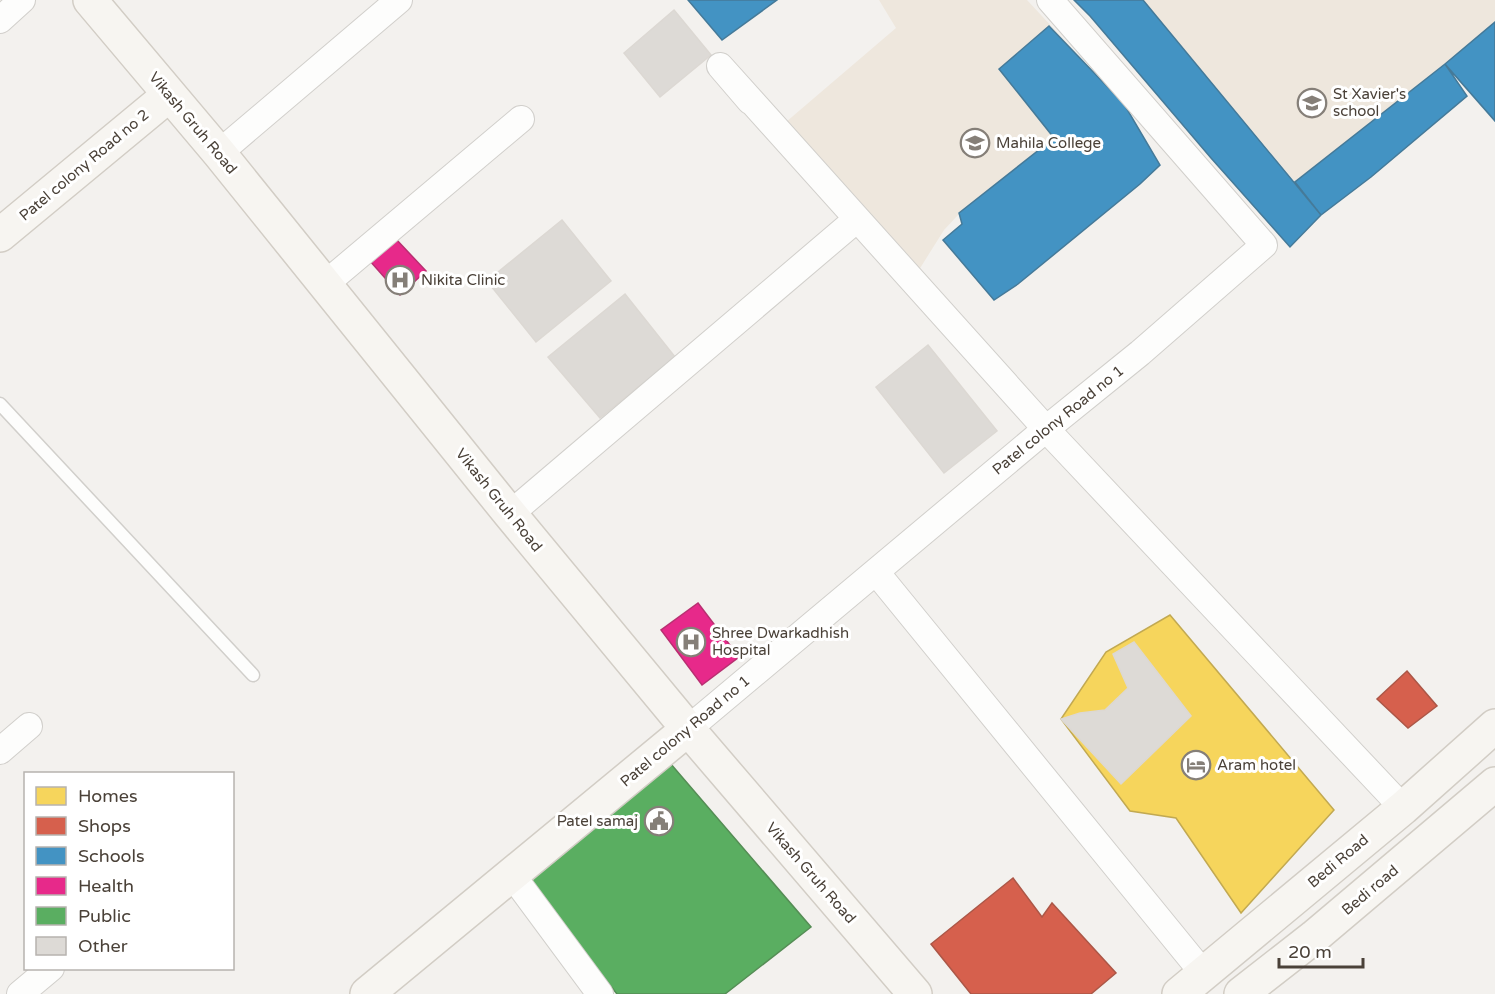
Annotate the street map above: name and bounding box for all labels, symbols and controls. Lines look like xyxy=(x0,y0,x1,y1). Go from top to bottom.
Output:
street label: Vikash Gruh Road xyxy=(145,68,241,178)
place label: St Xavier's school xyxy=(1333,85,1406,120)
school or university icon: St Xavier's school xyxy=(1296,87,1328,119)
street label: Patel colony Road no 2 xyxy=(16,105,152,225)
school or university icon: Mahila College xyxy=(959,127,991,159)
place label: Mahila College xyxy=(996,134,1101,152)
hospital icon: Nikita Clinic xyxy=(384,264,416,296)
place label: Nikita Clinic xyxy=(421,271,505,289)
street label: Patel colony Road no 1 xyxy=(989,361,1127,479)
street label: Vikash Gruh Road xyxy=(452,445,546,555)
place label: Shree Dwarkadhish Hospital xyxy=(712,624,849,659)
hospital icon: Shree Dwarkadhish Hospital xyxy=(675,626,707,658)
street label: Patel colony Road no 1 xyxy=(617,671,753,791)
hotel icon: Aram hotel xyxy=(1180,749,1212,781)
place label: Aram hotel xyxy=(1217,756,1296,774)
legend xyxy=(24,772,234,970)
text: Homes xyxy=(78,785,138,807)
public building icon: Patel samaj xyxy=(643,805,675,837)
place label: Patel samaj xyxy=(557,812,638,830)
text: Shops xyxy=(78,815,131,837)
street label: Vikash Gruh Road xyxy=(762,819,860,927)
street label: Bedi Road xyxy=(1304,830,1372,892)
text: Schools xyxy=(78,845,145,867)
street label: Bedi road xyxy=(1338,861,1402,919)
text: Health xyxy=(78,875,134,897)
text: Public xyxy=(78,905,131,927)
scale bar xyxy=(1279,931,1363,969)
text: Other xyxy=(78,935,128,957)
text: 20 m xyxy=(1288,941,1332,963)

